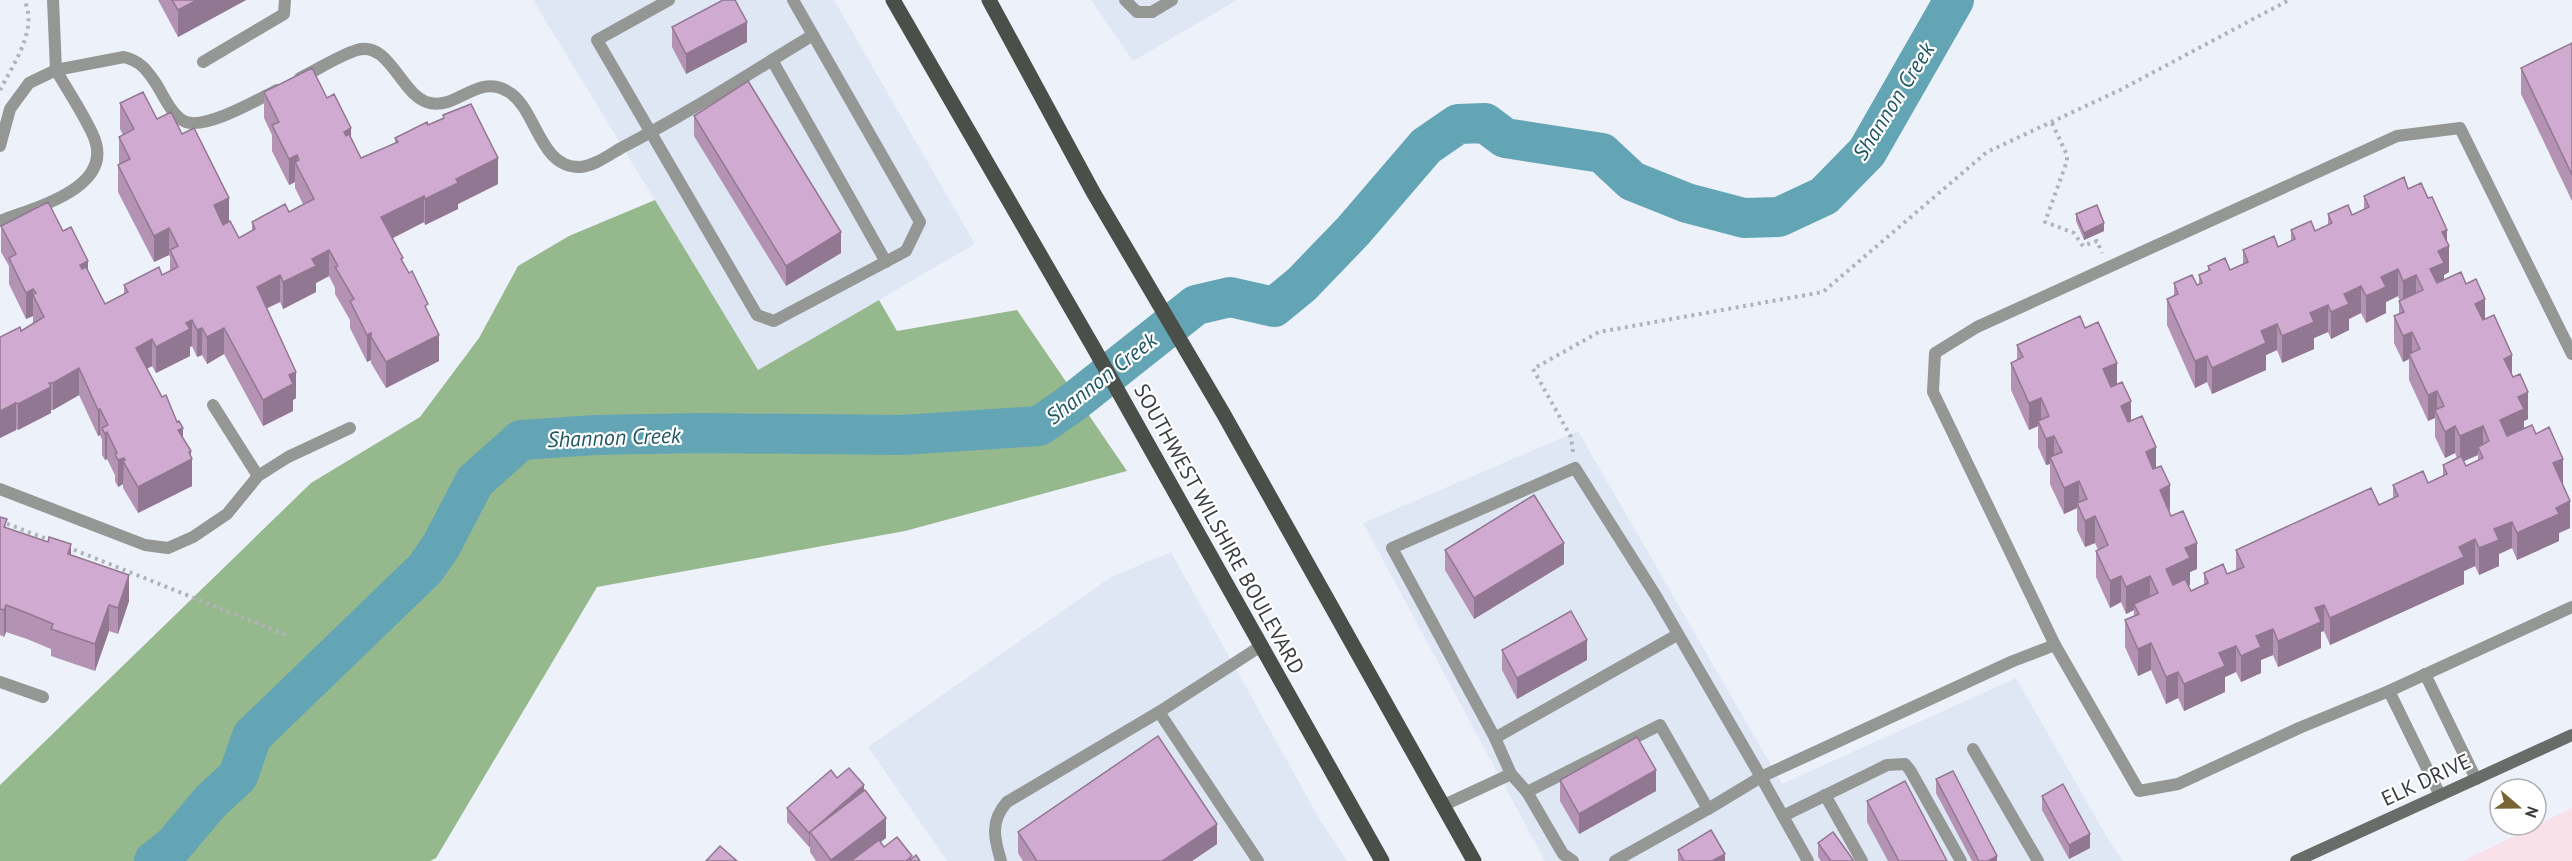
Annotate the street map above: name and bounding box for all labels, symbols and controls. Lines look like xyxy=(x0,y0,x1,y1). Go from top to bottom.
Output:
water label: Shannon Creek xyxy=(1846,36,1941,165)
water label: Shannon Creek xyxy=(1040,325,1163,430)
street label: SOUTHWEST WILSHIRE BOULEVARD xyxy=(1128,379,1311,679)
water label: Shannon Creek xyxy=(547,421,682,453)
street label: ELK DRIVE xyxy=(2377,747,2475,812)
north arrow xyxy=(2488,777,2548,837)
text: N xyxy=(2521,804,2543,820)

